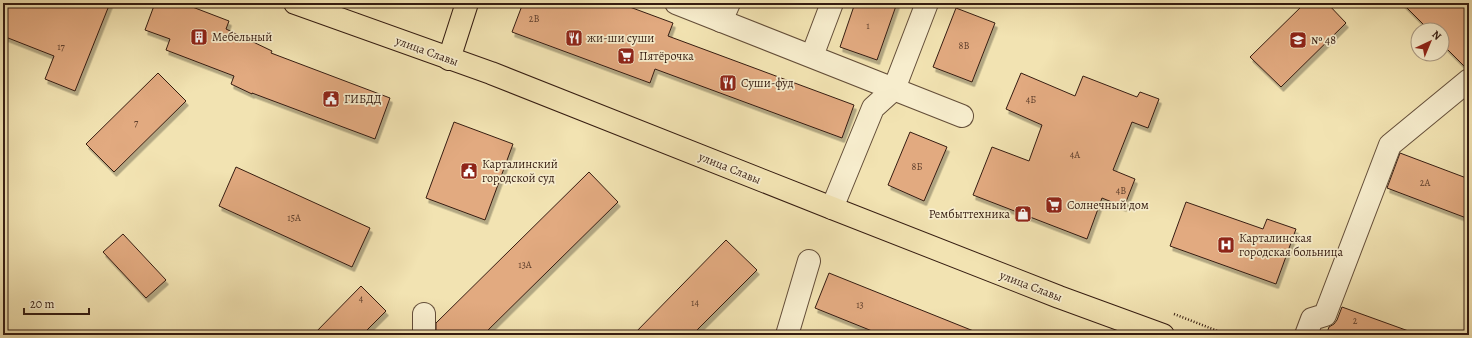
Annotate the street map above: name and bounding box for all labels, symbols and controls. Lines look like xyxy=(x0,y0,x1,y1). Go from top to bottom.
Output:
house number: 2В xyxy=(529,12,539,25)
house number: 1 xyxy=(866,19,870,32)
north arrow xyxy=(1410,22,1450,62)
building icon: Мебельный xyxy=(189,27,209,47)
text: N xyxy=(1429,27,1445,43)
restaurant icon: жи-ши суши xyxy=(564,28,584,48)
place label: Мебельный xyxy=(212,29,272,45)
place label: жи-ши суши xyxy=(587,30,654,46)
school or university icon: № 48 xyxy=(1288,30,1308,50)
street label: улица Славы xyxy=(392,32,461,70)
place label: № 48 xyxy=(1311,32,1336,48)
house number: 8В xyxy=(959,39,969,52)
house number: 17 xyxy=(57,40,66,53)
supermarket icon: Пятёрочка xyxy=(616,46,636,66)
place label: Пятёрочка xyxy=(639,48,694,64)
restaurant icon: Суши-фуд xyxy=(718,73,738,93)
place label: Суши-фуд xyxy=(741,75,794,91)
public building icon: ГИБДД xyxy=(321,89,341,109)
place label: ГИБДД xyxy=(344,91,382,107)
house number: 4Б xyxy=(1026,93,1036,106)
house number: 7 xyxy=(134,116,139,129)
street label: улица Славы xyxy=(696,148,763,188)
house number: 4А xyxy=(1070,148,1080,161)
place label: Карталинский городской суд xyxy=(482,156,558,186)
house number: 8Б xyxy=(912,160,922,173)
public building icon: Карталинский городской суд xyxy=(459,161,479,181)
house number: 2А xyxy=(1420,176,1430,189)
house number: 4В xyxy=(1116,184,1126,197)
supermarket icon: Солнечный дом xyxy=(1044,195,1064,215)
place label: Солнечный дом xyxy=(1067,197,1149,213)
shop icon: Рембыттехника xyxy=(1013,204,1033,224)
place label: Рембыттехника xyxy=(929,206,1010,222)
house number: 15А xyxy=(287,211,301,224)
place label: Карталинская городская больница xyxy=(1239,230,1344,260)
hospital icon: Карталинская городская больница xyxy=(1216,235,1236,255)
house number: 13А xyxy=(518,258,532,271)
street label: улица Славы xyxy=(997,266,1065,305)
scale bar xyxy=(24,290,89,316)
house number: 4 xyxy=(359,292,364,305)
text: 20 m xyxy=(30,296,54,312)
house number: 14 xyxy=(691,296,699,309)
house number: 13 xyxy=(856,298,864,311)
house number: 2 xyxy=(1353,314,1358,327)

